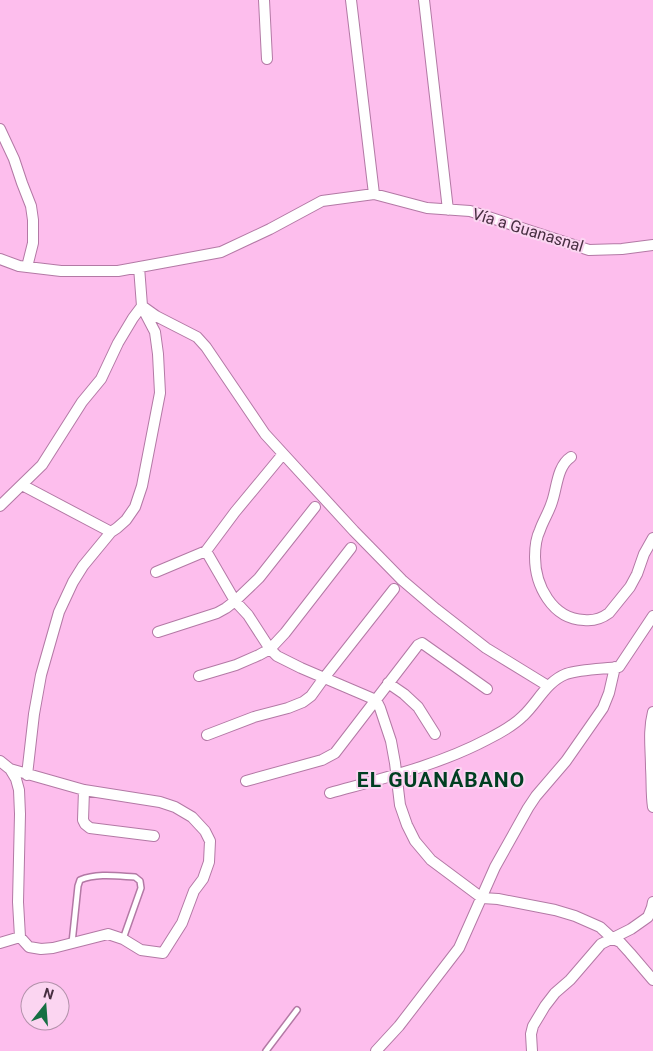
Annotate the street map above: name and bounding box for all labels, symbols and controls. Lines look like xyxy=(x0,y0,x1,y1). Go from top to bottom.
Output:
street label: Vía a Guanasnal xyxy=(470,204,586,256)
district label: EL GUANÁBANO xyxy=(357,768,525,792)
north arrow xyxy=(20,981,70,1031)
text: N xyxy=(42,984,56,1003)

